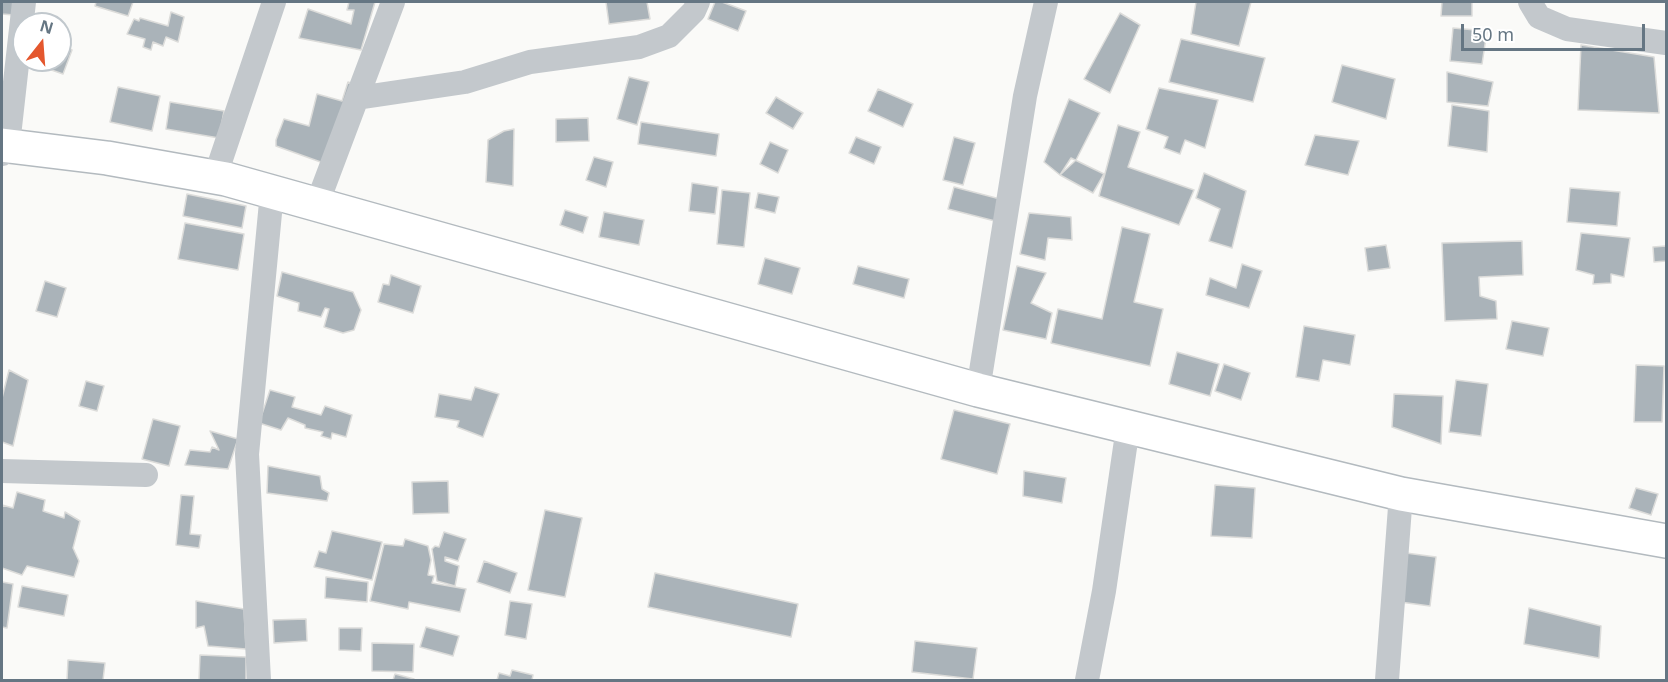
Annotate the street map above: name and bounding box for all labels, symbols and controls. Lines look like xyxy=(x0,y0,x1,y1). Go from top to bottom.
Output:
north arrow xyxy=(12,12,72,72)
scale bar xyxy=(1464,12,1648,50)
text: N xyxy=(37,14,56,39)
text: 50 m xyxy=(1472,22,1514,46)

